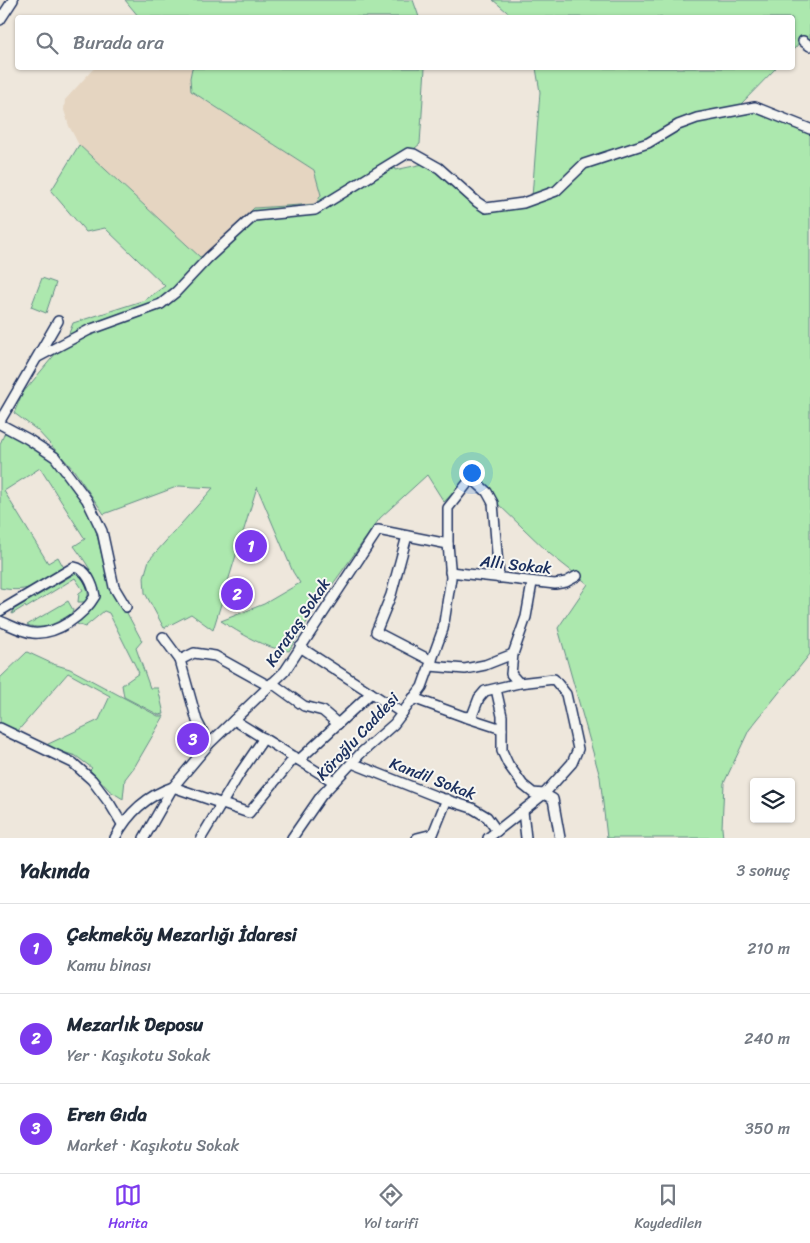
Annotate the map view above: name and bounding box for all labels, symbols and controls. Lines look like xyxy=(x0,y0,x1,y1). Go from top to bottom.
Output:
search box xyxy=(15,15,795,70)
text: Burada ara xyxy=(73,26,164,59)
icon: search xyxy=(33,29,61,57)
your location xyxy=(459,460,485,486)
pin: 1 xyxy=(235,527,267,565)
street label: Allı Sokak xyxy=(478,546,553,583)
street label: Karataş Sokak xyxy=(257,571,338,673)
pin: 2 xyxy=(221,575,253,613)
street label: Köroğlu Caddesi xyxy=(308,685,407,787)
pin: 3 xyxy=(177,720,209,758)
street label: Kandil Sokak xyxy=(385,749,481,808)
map controls xyxy=(750,778,795,823)
button: layers xyxy=(750,778,795,823)
text: Yakında xyxy=(20,852,90,890)
text: 3 sonuç xyxy=(736,856,790,885)
text: Çekmeköy Mezarlığı İdaresi xyxy=(67,918,297,951)
text: 1 xyxy=(33,934,39,963)
text: 210 m xyxy=(747,934,790,963)
text: Kamu binası xyxy=(67,951,151,980)
text: Mezarlık Deposu xyxy=(67,1008,203,1041)
text: 2 xyxy=(31,1024,41,1053)
text: 240 m xyxy=(744,1024,790,1053)
text: Yer · Kaşıkotu Sokak xyxy=(67,1041,210,1070)
text: Eren Gıda xyxy=(67,1098,147,1131)
text: 3 xyxy=(32,1114,40,1143)
text: 350 m xyxy=(745,1114,790,1143)
text: Market · Kaşıkotu Sokak xyxy=(67,1131,239,1160)
tab: Harita xyxy=(108,1181,148,1236)
tab: Yol tarifi xyxy=(364,1181,418,1236)
tab: Kaydedilen xyxy=(635,1181,702,1236)

